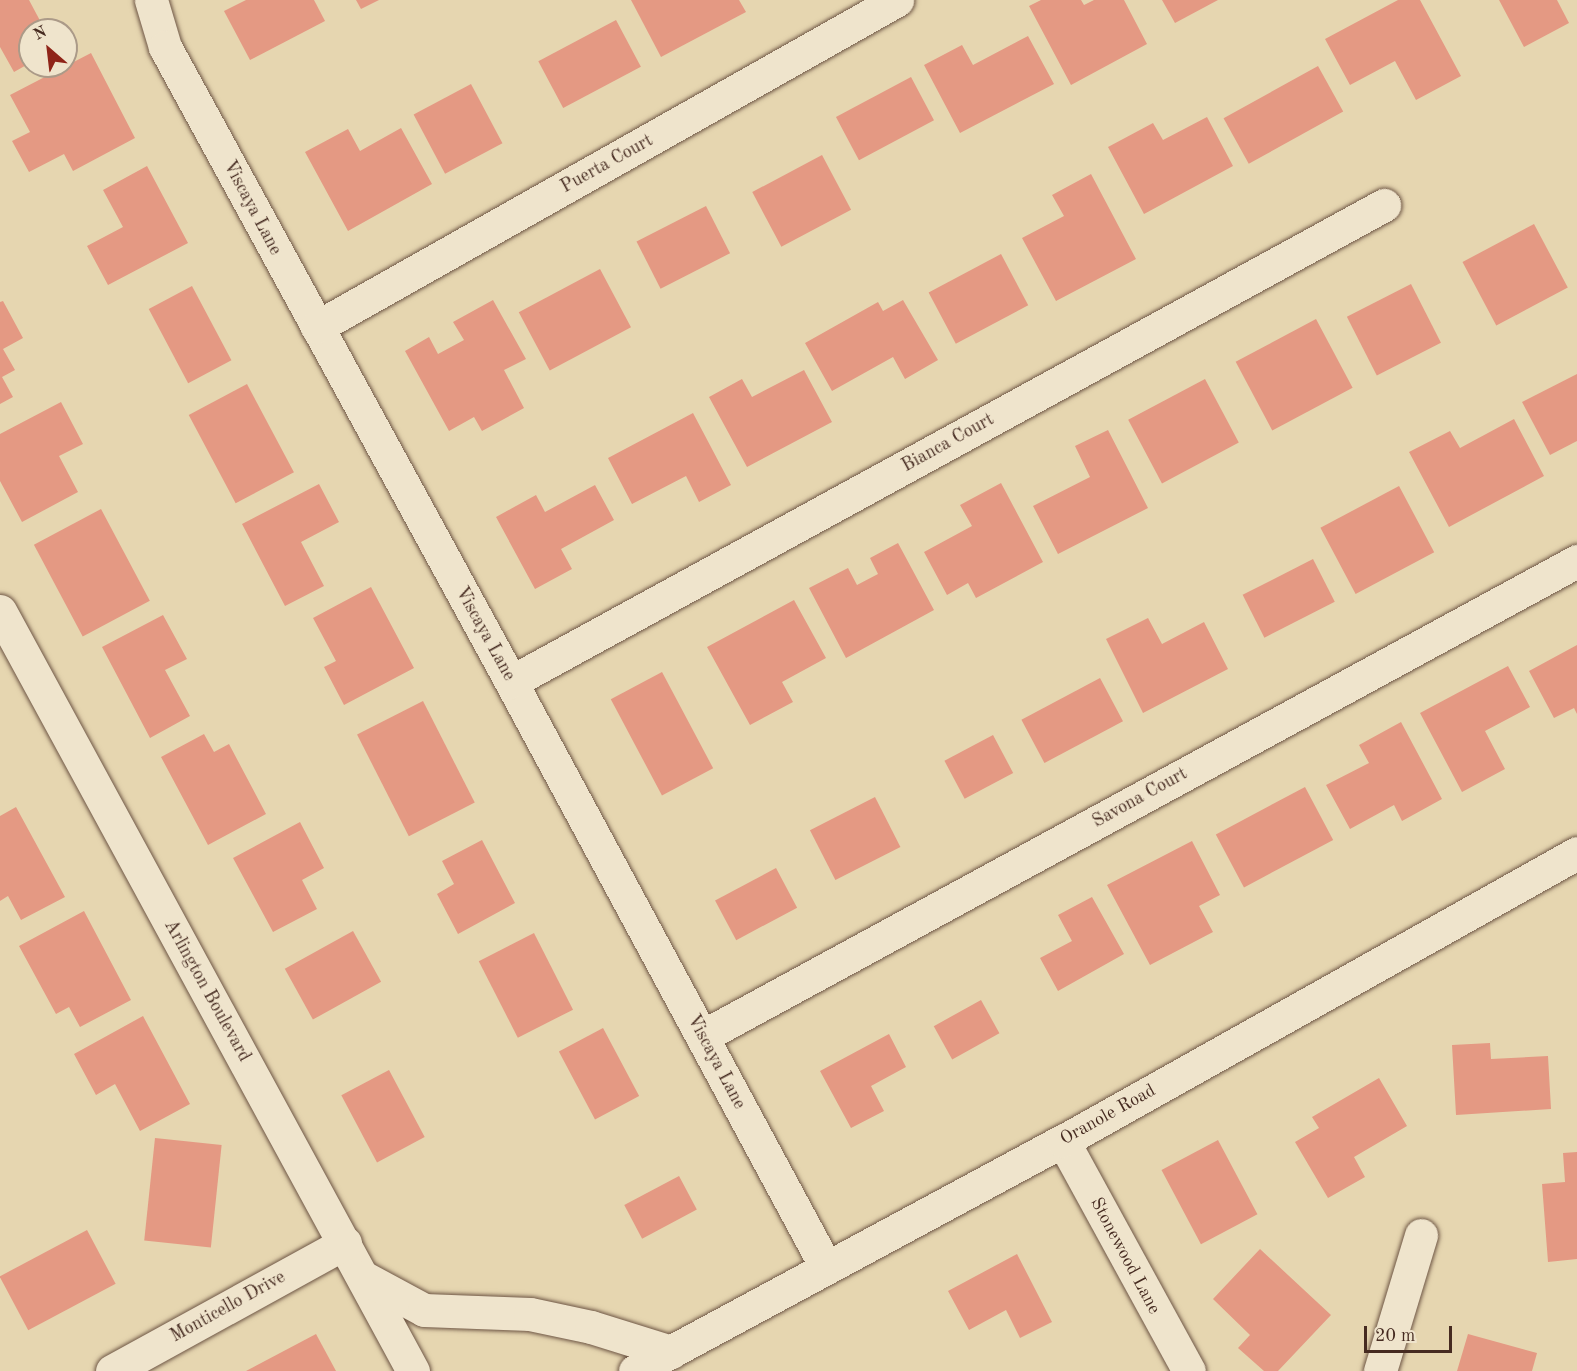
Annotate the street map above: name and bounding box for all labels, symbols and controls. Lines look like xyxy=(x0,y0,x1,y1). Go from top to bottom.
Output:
north arrow xyxy=(18,18,78,78)
text: N xyxy=(31,24,50,44)
street label: Puerta Court xyxy=(557,130,657,198)
street label: Viscaya Lane xyxy=(218,157,286,259)
street label: Bianca Court xyxy=(898,409,998,477)
street label: Viscaya Lane xyxy=(450,583,520,685)
street label: Savona Court xyxy=(1089,763,1191,833)
street label: Arlington Boulevard xyxy=(159,916,255,1066)
street label: Viscaya Lane xyxy=(682,1011,750,1113)
street label: Oranole Road xyxy=(1056,1080,1160,1150)
street label: Stonewood Lane xyxy=(1085,1194,1165,1318)
street label: Monticello Drive xyxy=(167,1267,289,1347)
scale bar xyxy=(1367,1314,1456,1352)
text: 20 m xyxy=(1375,1327,1415,1345)

